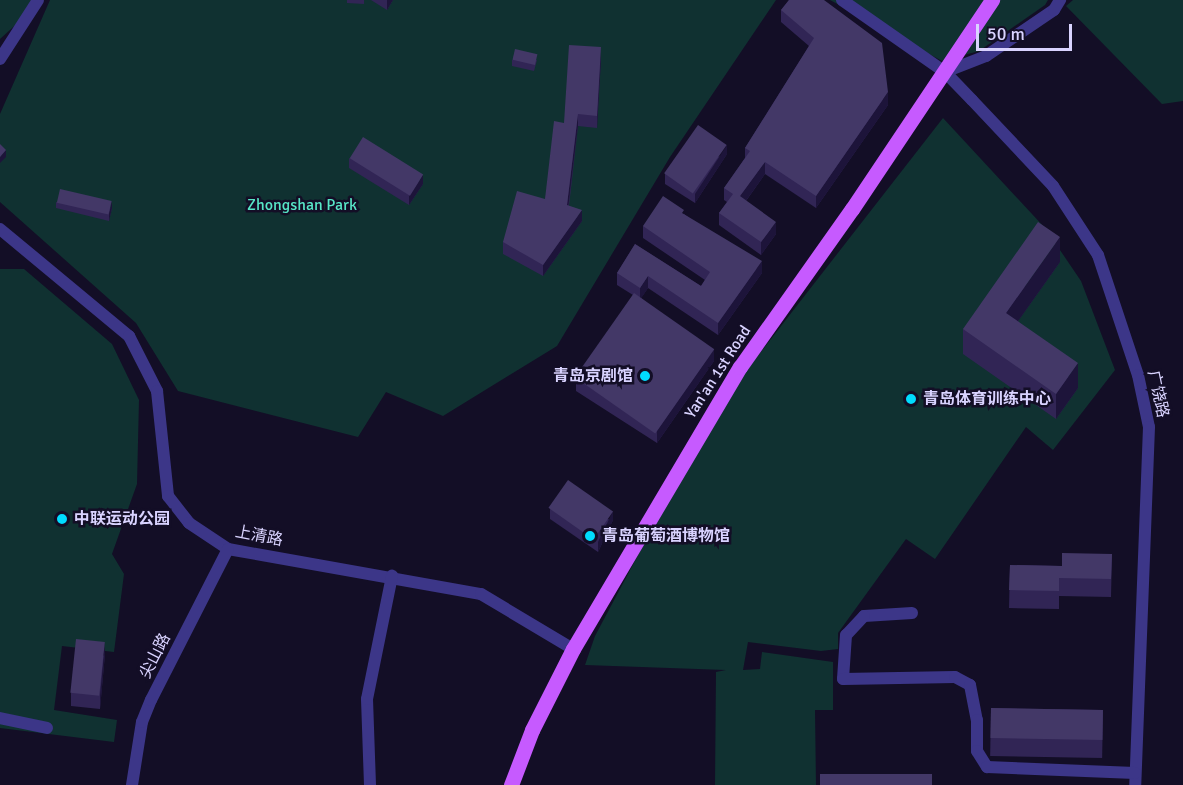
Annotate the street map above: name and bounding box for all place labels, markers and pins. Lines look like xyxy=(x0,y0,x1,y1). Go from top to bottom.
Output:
place label: 青岛京剧馆 xyxy=(553,366,633,386)
marker: 青岛京剧馆 xyxy=(638,369,652,383)
place label: 青岛体育训练中心 xyxy=(923,389,1051,409)
marker: 青岛体育训练中心 xyxy=(904,392,918,406)
place label: 中联运动公园 xyxy=(74,509,170,529)
marker: 中联运动公园 xyxy=(55,512,69,526)
place label: 青岛葡萄酒博物馆 xyxy=(602,526,730,546)
marker: 青岛葡萄酒博物馆 xyxy=(583,529,597,543)

